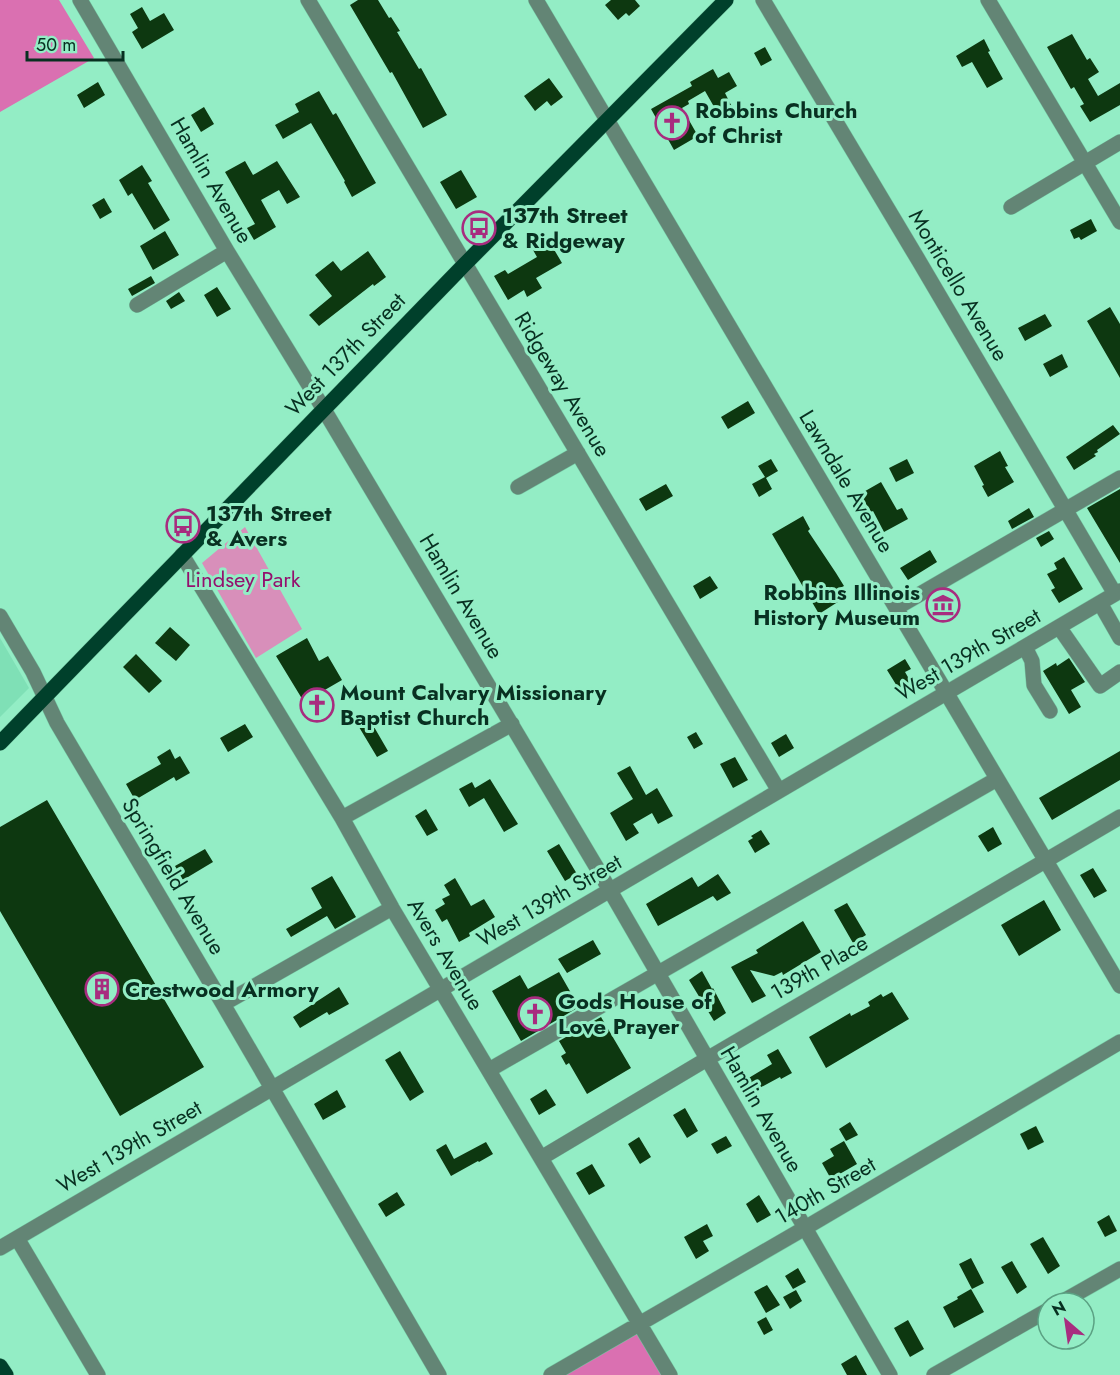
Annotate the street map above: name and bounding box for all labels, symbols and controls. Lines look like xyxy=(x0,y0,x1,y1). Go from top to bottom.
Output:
scale bar xyxy=(27,24,123,62)
text: 50 m xyxy=(36,32,76,58)
place label: Robbins Church of Christ xyxy=(695,94,857,151)
church icon: Robbins Church of Christ xyxy=(654,105,690,141)
street label: Hamlin Avenue xyxy=(163,111,261,249)
place label: 137th Street & Ridgeway xyxy=(502,199,628,256)
street label: Monticello Avenue xyxy=(901,203,1017,367)
bus stop icon: 137th Street & Ridgeway xyxy=(461,210,497,246)
street label: West 137th Street xyxy=(278,284,413,423)
street label: Ridgeway Avenue xyxy=(507,305,619,463)
street label: Lawndale Avenue xyxy=(792,404,902,558)
place label: 137th Street & Avers xyxy=(206,497,332,554)
bus stop icon: 137th Street & Avers xyxy=(165,508,201,544)
street label: Hamlin Avenue xyxy=(412,527,512,665)
park label: Lindsey Park xyxy=(185,563,301,595)
place label: Robbins Illinois History Museum xyxy=(753,576,920,633)
museum icon: Robbins Illinois History Museum xyxy=(925,587,961,623)
street label: West 139th Street xyxy=(890,599,1047,709)
place label: Mount Calvary Missionary Baptist Church xyxy=(340,676,607,733)
church icon: Mount Calvary Missionary Baptist Church xyxy=(299,687,335,723)
street label: Springfield Avenue xyxy=(114,791,234,961)
street label: West 139th Street xyxy=(471,845,628,955)
street label: Avers Avenue xyxy=(400,892,492,1016)
street label: 139th Place xyxy=(764,926,874,1008)
building icon: Crestwood Armory xyxy=(84,971,120,1007)
place label: Crestwood Armory xyxy=(125,973,319,1005)
place label: Gods House of Love Prayer xyxy=(558,985,713,1042)
church icon: Gods House of Love Prayer xyxy=(517,996,553,1032)
street label: Hamlin Avenue xyxy=(713,1040,811,1178)
street label: West 139th Street xyxy=(51,1091,208,1201)
street label: 140th Street xyxy=(769,1148,882,1232)
north arrow xyxy=(1036,1291,1096,1351)
text: N xyxy=(1048,1295,1070,1321)

